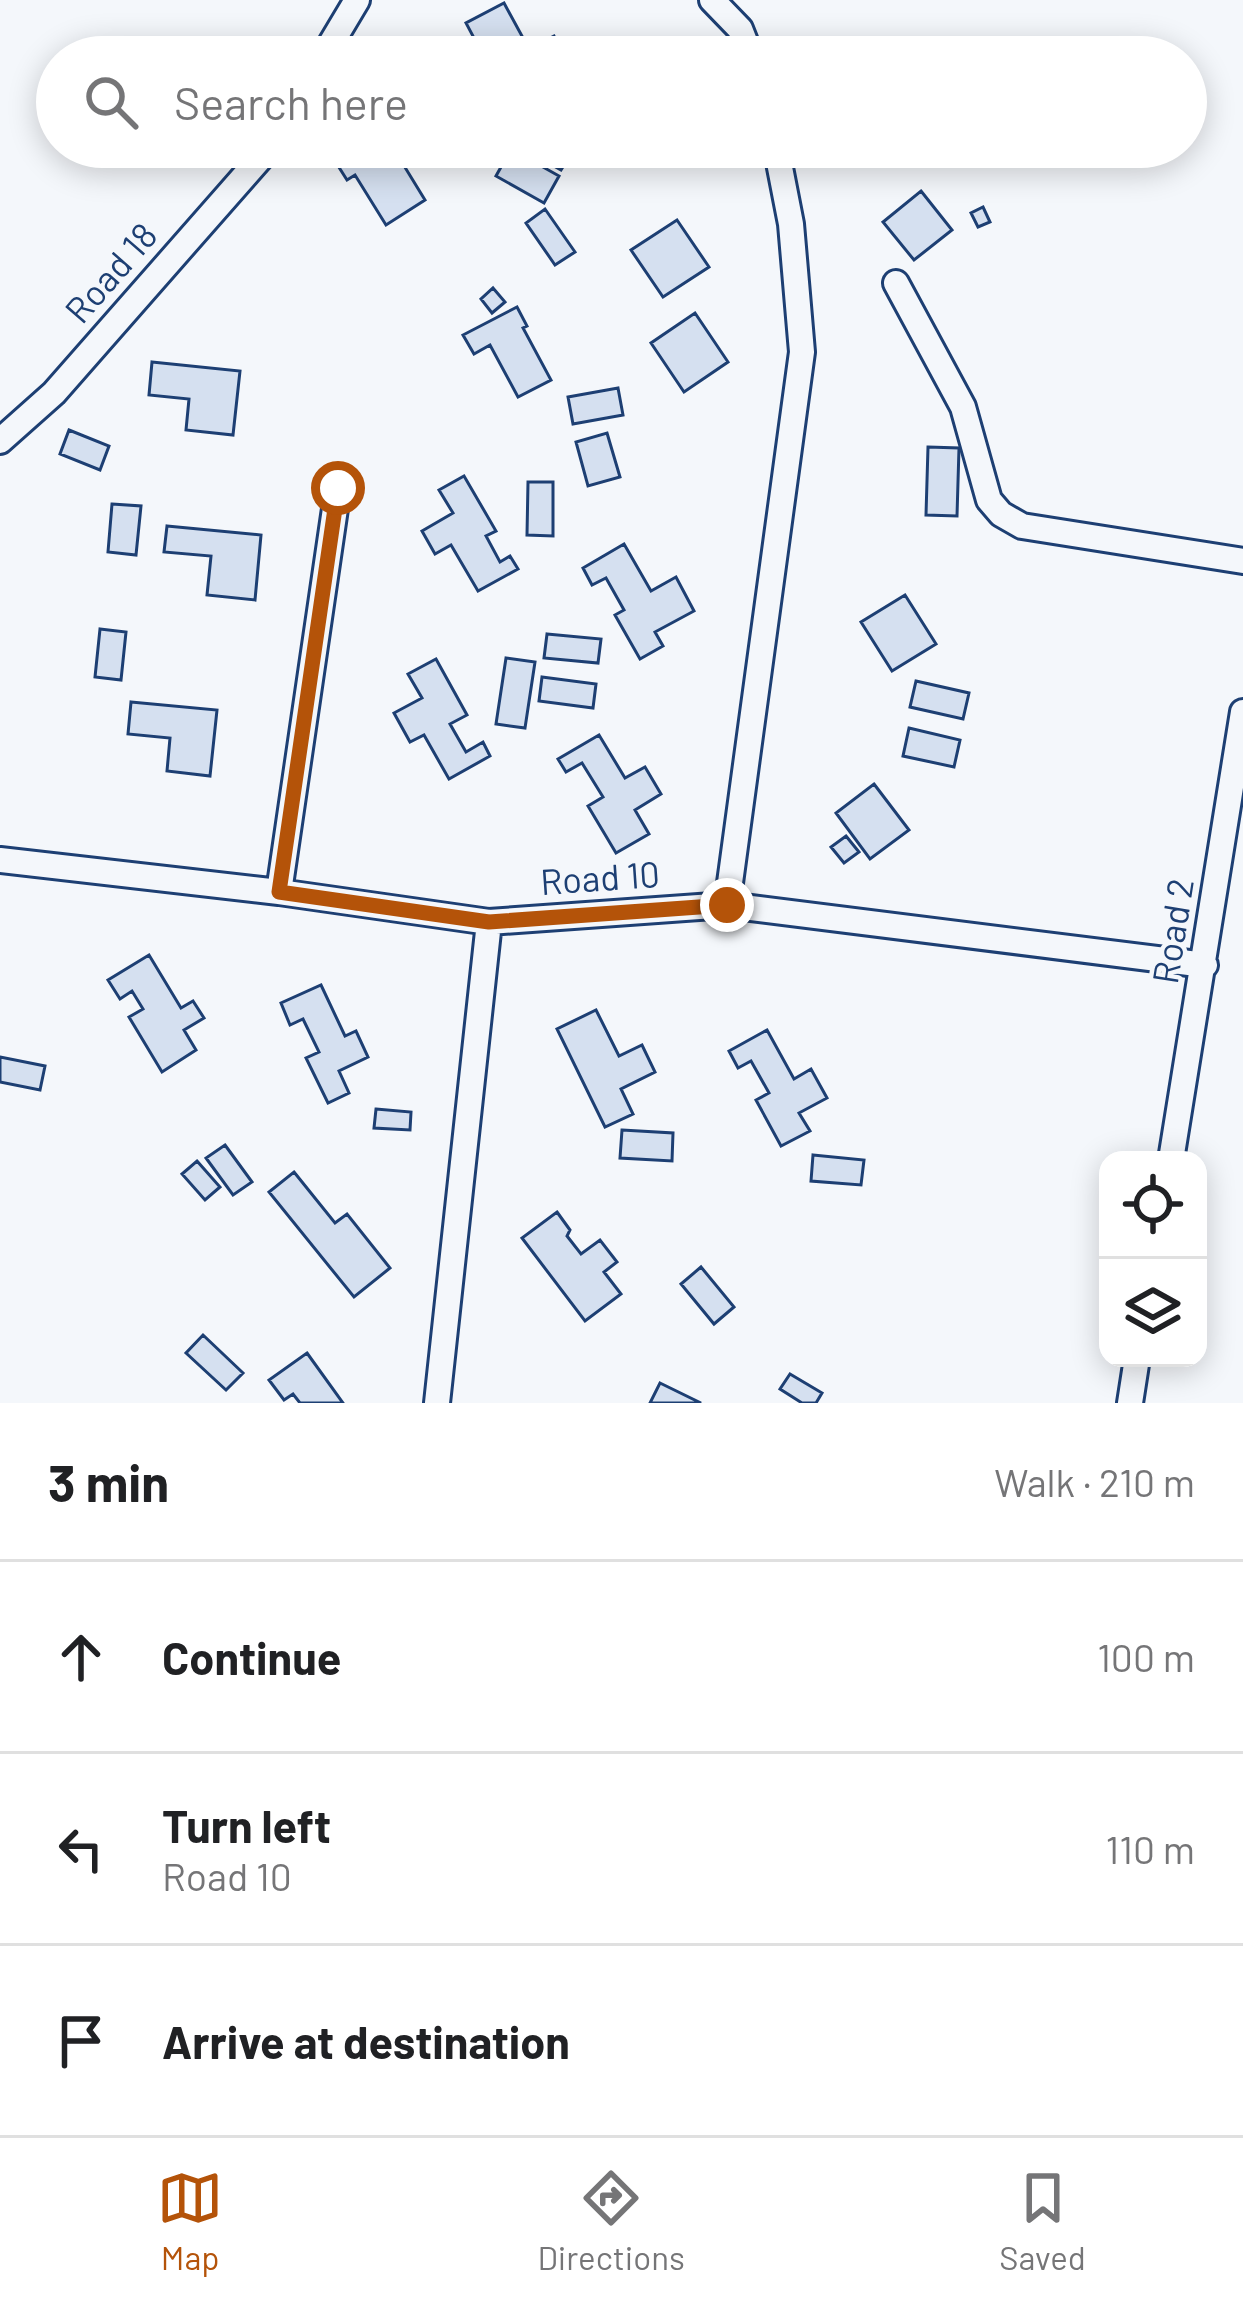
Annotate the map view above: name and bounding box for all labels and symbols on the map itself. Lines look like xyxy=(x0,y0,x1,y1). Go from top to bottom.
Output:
street label: Road 18 xyxy=(55,213,165,331)
route start xyxy=(311,461,365,515)
street label: Road 10 xyxy=(539,851,661,902)
street label: Road 2 xyxy=(1142,875,1201,987)
route end xyxy=(700,878,754,932)

